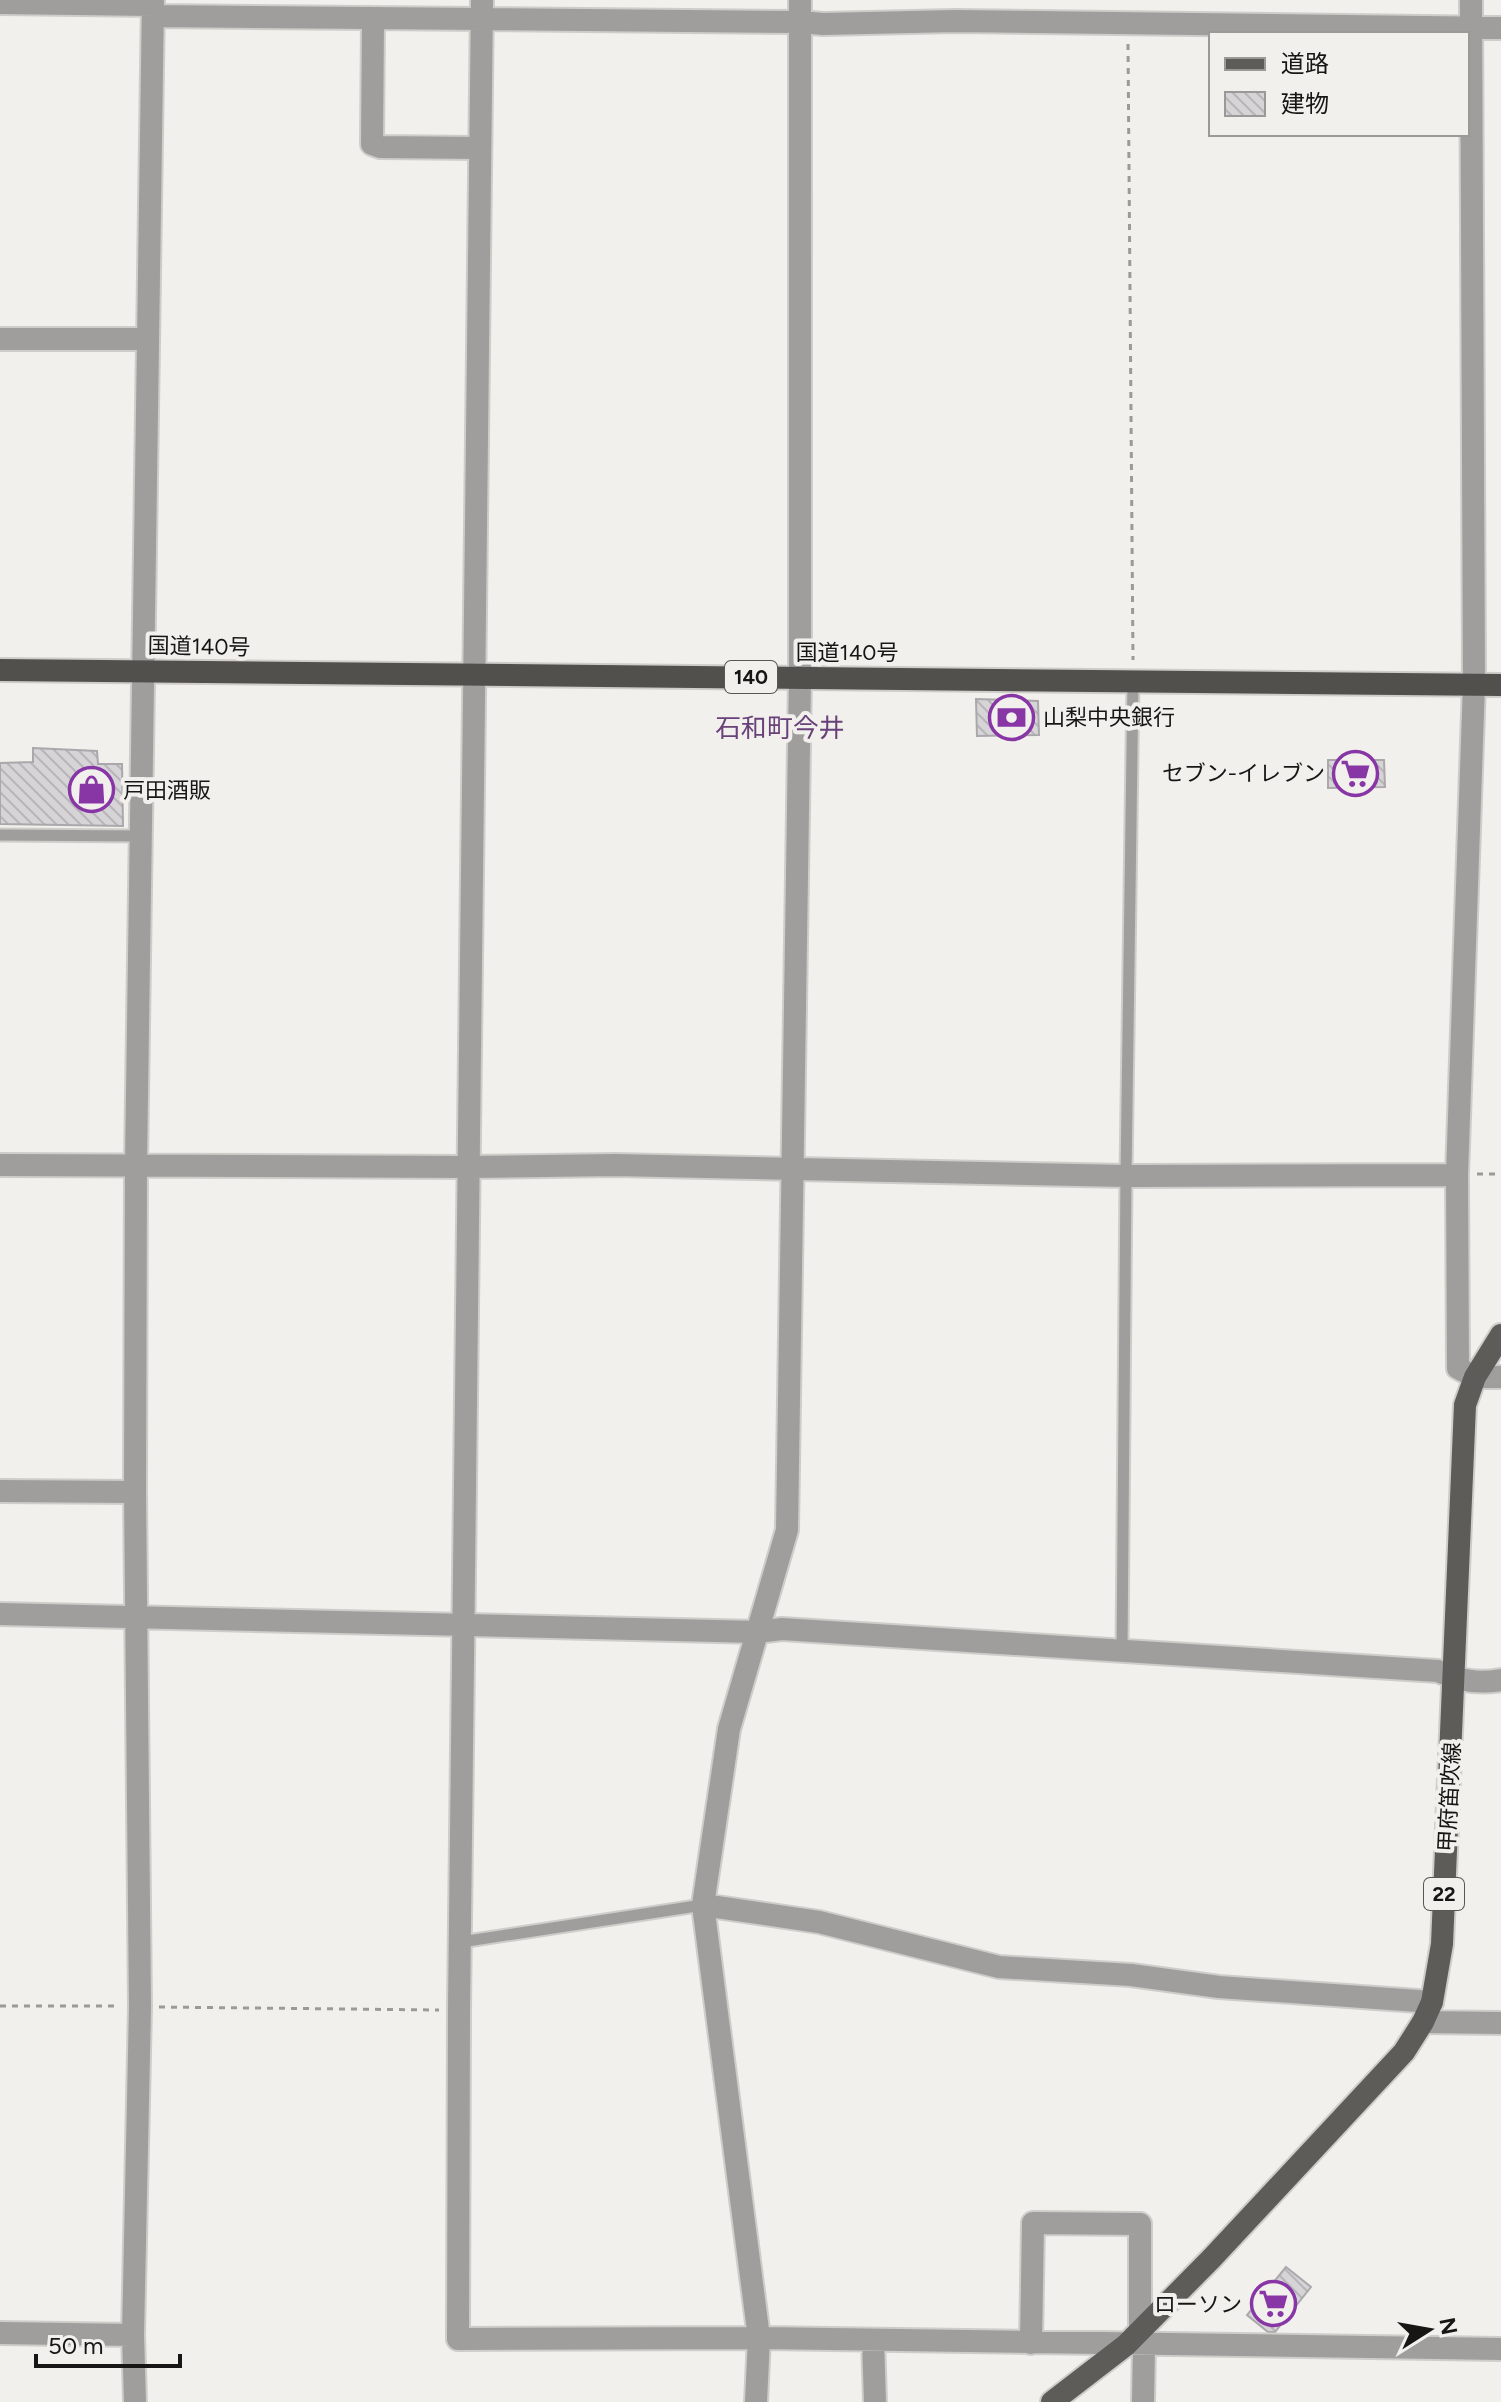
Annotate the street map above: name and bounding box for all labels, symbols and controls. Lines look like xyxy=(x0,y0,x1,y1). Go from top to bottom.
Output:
legend xyxy=(1209,32,1469,136)
text: 道路 xyxy=(1281,49,1329,78)
text: 建物 xyxy=(1281,89,1329,118)
street label: 国道140号 xyxy=(147,632,251,661)
street label: 国道140号 xyxy=(796,639,898,666)
road number: 140 xyxy=(725,661,777,693)
bank icon: 山梨中央銀行 xyxy=(988,693,1036,741)
place label: 山梨中央銀行 xyxy=(1043,704,1175,731)
district label: 石和町今井 xyxy=(715,712,845,744)
supermarket icon: セブン-イレブン xyxy=(1332,749,1380,797)
place label: セブン-イレブン xyxy=(1162,760,1325,787)
shop icon: 戸田酒販 xyxy=(68,766,116,814)
place label: 戸田酒販 xyxy=(123,777,211,804)
street label: 甲府笛吹線 xyxy=(1433,1741,1466,1853)
road number: 22 xyxy=(1424,1878,1464,1910)
supermarket icon: ローソン xyxy=(1249,2280,1297,2328)
north arrow xyxy=(1389,2290,1469,2370)
place label: ローソン xyxy=(1154,2291,1242,2318)
text: N xyxy=(1433,2315,1463,2337)
scale bar xyxy=(36,2318,180,2368)
text: 50 m xyxy=(48,2331,104,2360)

